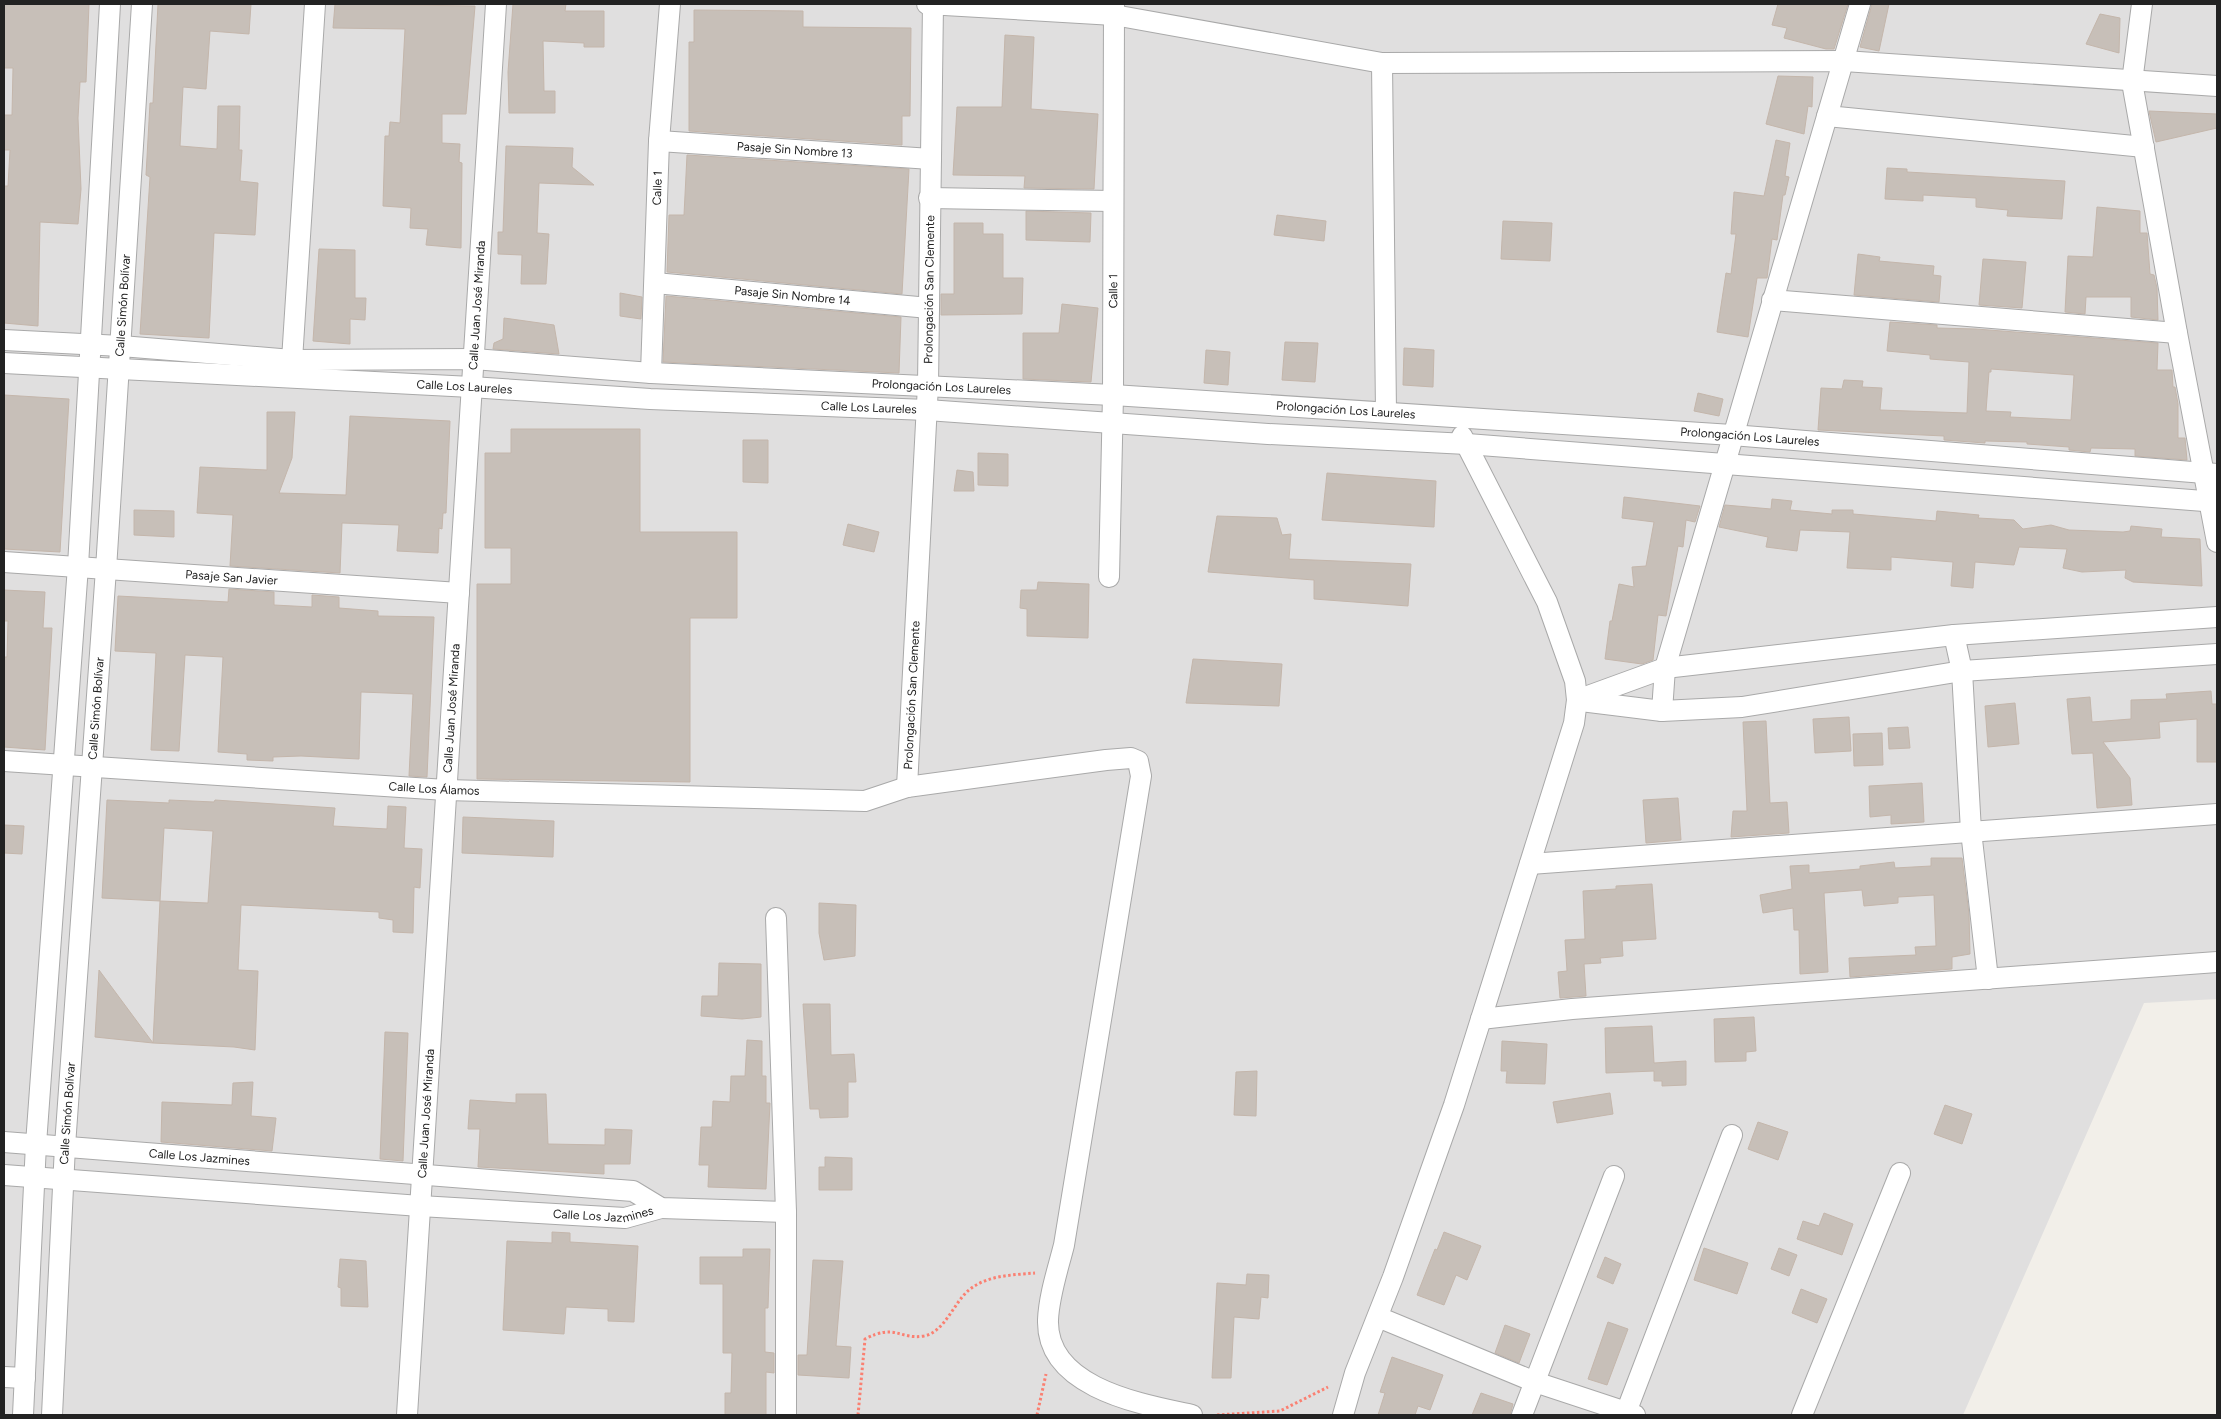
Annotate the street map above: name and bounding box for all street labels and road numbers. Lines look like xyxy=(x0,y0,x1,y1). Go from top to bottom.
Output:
street label: Pasaje Sin Nombre 13 xyxy=(736,139,853,161)
street label: Calle 1 xyxy=(650,171,665,206)
street label: Prolongación San Clemente xyxy=(921,215,937,364)
street label: Calle Juan José Miranda xyxy=(466,240,488,370)
street label: Calle Simón Bolívar xyxy=(113,254,133,357)
street label: Calle 1 xyxy=(1106,274,1120,308)
street label: Pasaje Sin Nombre 14 xyxy=(734,283,852,308)
street label: Calle Los Laureles xyxy=(416,377,513,397)
street label: Prolongación Los Laureles xyxy=(871,377,1012,397)
street label: Calle Los Laureles xyxy=(821,399,917,417)
street label: Prolongación Los Laureles xyxy=(1276,399,1416,422)
street label: Prolongación Los Laureles xyxy=(1680,425,1820,449)
street label: Pasaje San Javier xyxy=(185,567,278,588)
street label: Prolongación San Clemente xyxy=(901,620,923,770)
street label: Calle Juan José Miranda xyxy=(441,643,463,774)
street label: Calle Simón Bolívar xyxy=(85,657,107,760)
street label: Calle Los Álamos xyxy=(388,779,480,798)
street label: Calle Juan José Miranda xyxy=(415,1048,437,1179)
street label: Calle Simón Bolívar xyxy=(57,1062,78,1165)
street label: Calle Los Jazmines xyxy=(148,1146,251,1168)
street label: Calle Los Jazmines xyxy=(552,1203,655,1225)

